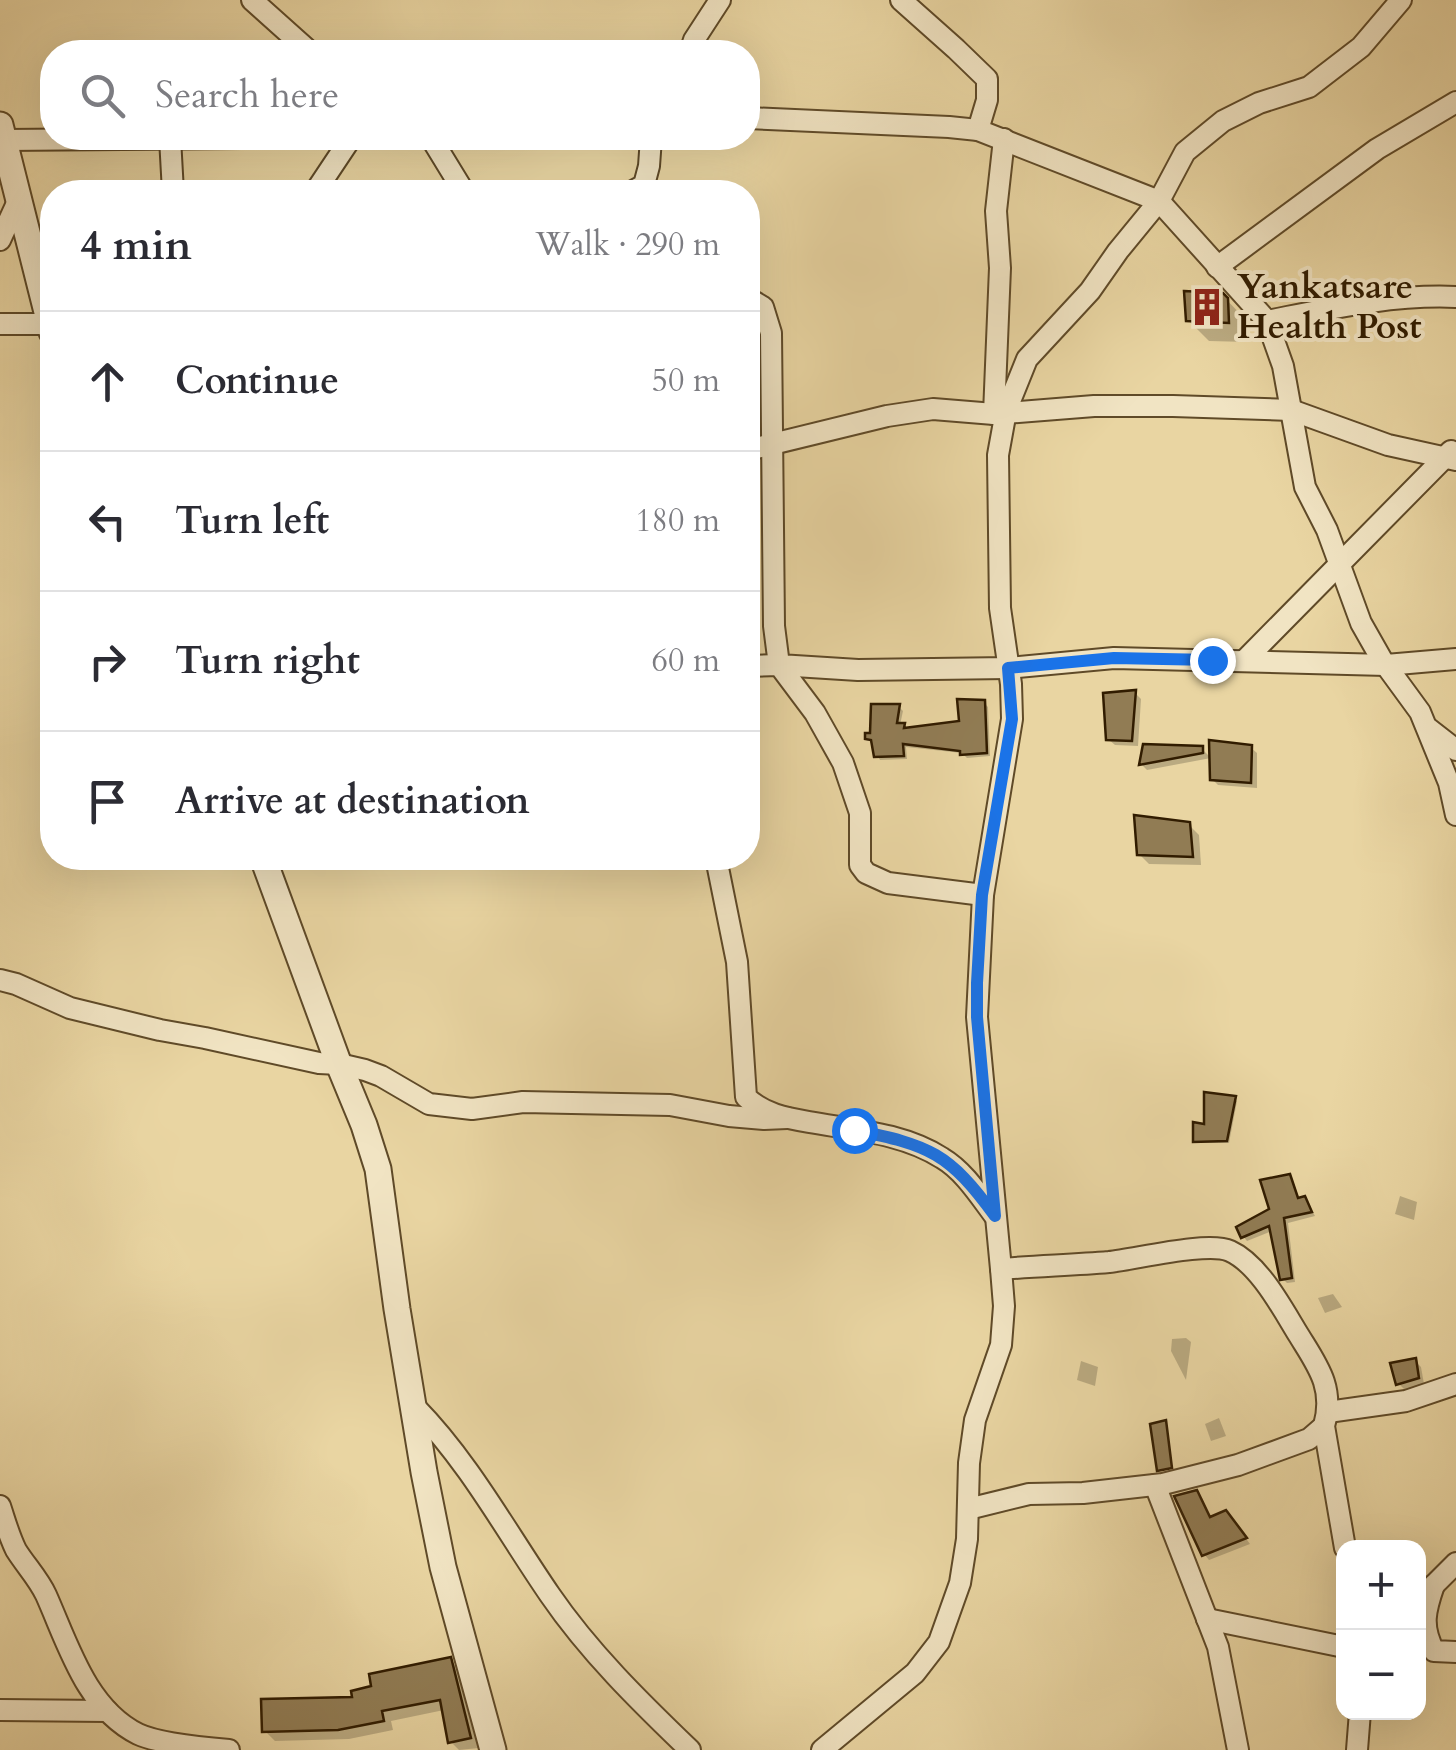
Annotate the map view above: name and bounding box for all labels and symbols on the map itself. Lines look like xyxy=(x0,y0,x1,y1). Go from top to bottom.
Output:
place label: Yankatsare Health Post xyxy=(1237,263,1422,351)
building icon: Yankatsare Health Post xyxy=(1186,286,1228,328)
route end xyxy=(1190,638,1236,684)
route start xyxy=(832,1108,878,1154)

